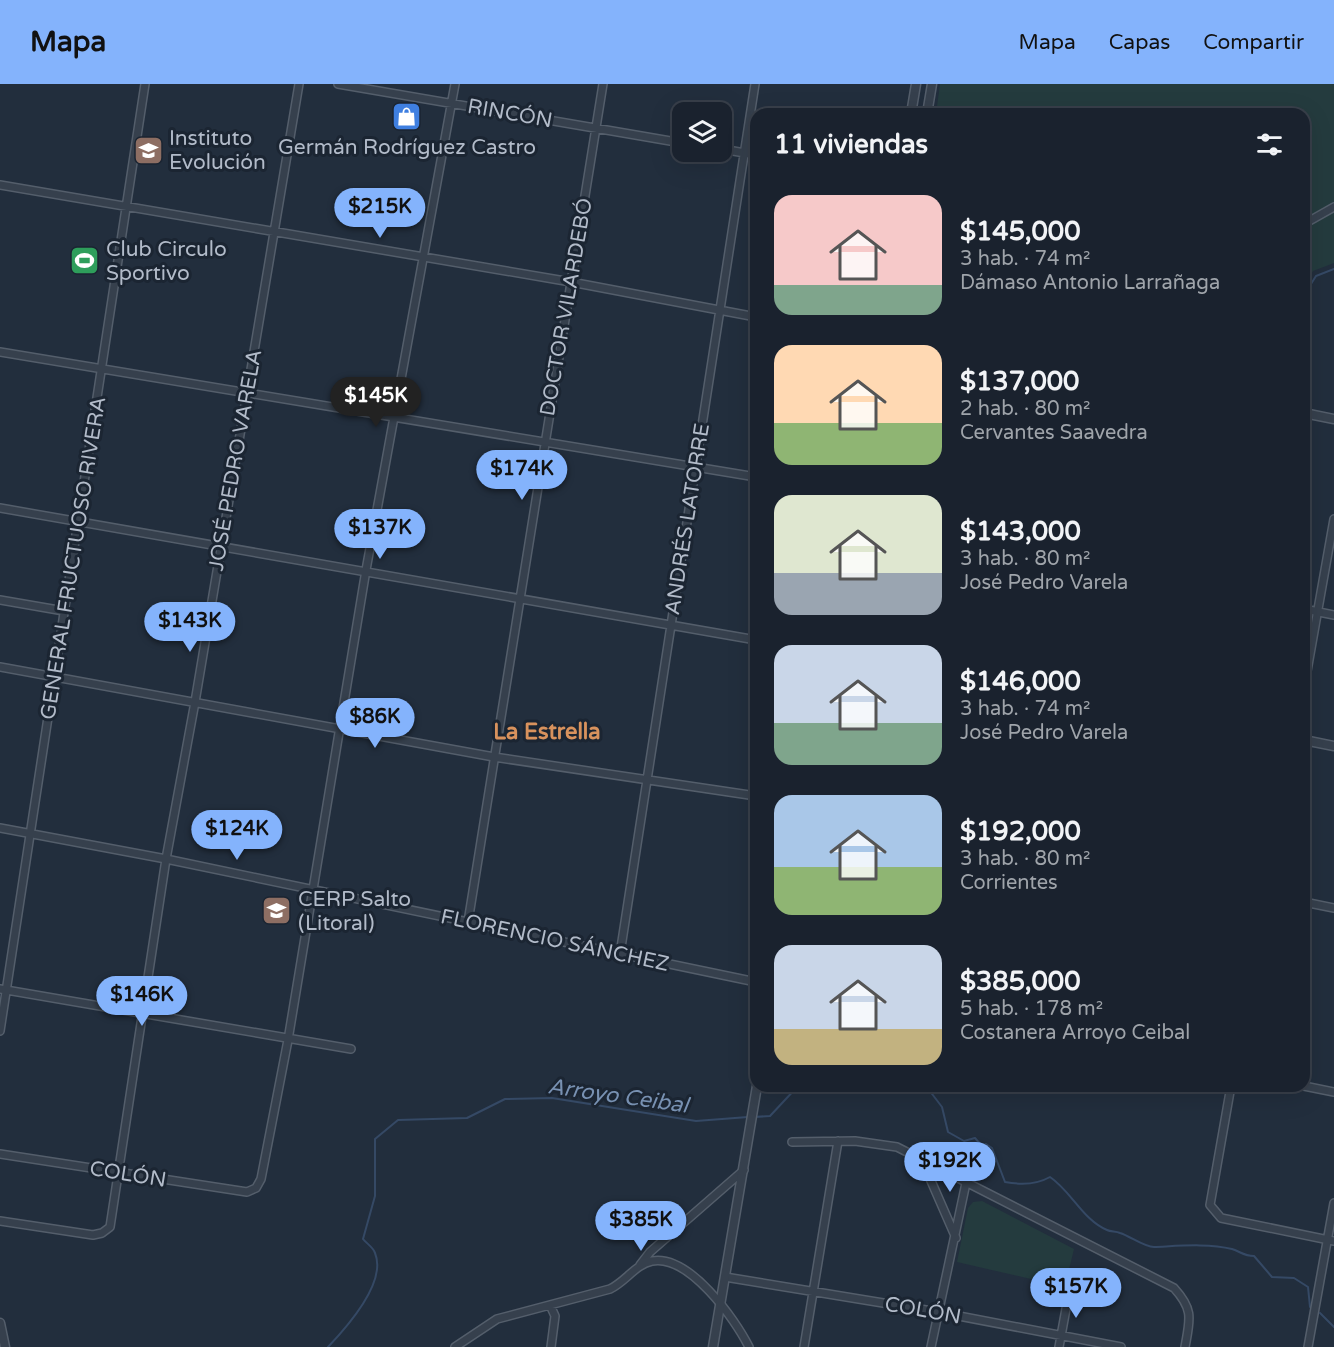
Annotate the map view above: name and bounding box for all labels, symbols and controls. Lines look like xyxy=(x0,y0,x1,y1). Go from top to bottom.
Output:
text: Mapa xyxy=(30,25,106,59)
text: Mapa xyxy=(1019,30,1076,55)
text: Capas xyxy=(1109,30,1170,55)
text: Compartir xyxy=(1203,30,1304,55)
street label: RINCÓN xyxy=(465,94,554,133)
shop icon: Germán Rodríguez Castro xyxy=(391,100,423,132)
map controls xyxy=(672,102,732,162)
button: layers xyxy=(672,102,732,162)
place label: Instituto Evolución xyxy=(169,126,266,175)
icon: filters xyxy=(1253,128,1286,161)
text: 11 viviendas xyxy=(774,129,928,160)
school or university icon: Instituto Evolución xyxy=(132,134,164,166)
place label: Germán Rodríguez Castro xyxy=(278,135,536,160)
pin: $215K xyxy=(338,188,422,239)
text: $215K xyxy=(348,195,412,219)
street label: DOCTOR VILARDEBÓ xyxy=(535,196,598,418)
text: $145,000 xyxy=(960,216,1080,247)
icon: home xyxy=(822,219,894,291)
place label: Club Circulo Sportivo xyxy=(106,237,227,286)
sports icon: Club Circulo Sportivo xyxy=(69,245,101,277)
text: 3 hab. · 74 m² xyxy=(960,247,1090,271)
text: Dámaso Antonio Larrañaga xyxy=(960,271,1220,295)
street label: JOSÉ PEDRO VARELA xyxy=(204,347,267,573)
text: $137,000 xyxy=(960,366,1079,397)
icon: home xyxy=(822,369,894,441)
pin: $145K xyxy=(334,377,418,428)
text: $145K xyxy=(344,384,408,408)
street label: GENERAL FRUCTUOSO RIVERA xyxy=(36,395,111,721)
text: 2 hab. · 80 m² xyxy=(960,397,1090,421)
street label: ANDRÉS LATORRE xyxy=(660,421,715,617)
text: Cervantes Saavedra xyxy=(960,421,1148,445)
pin: $174K xyxy=(480,450,564,501)
text: $174K xyxy=(490,457,554,481)
pin: $137K xyxy=(338,509,422,560)
text: $137K xyxy=(348,516,412,540)
text: $143,000 xyxy=(960,516,1081,547)
icon: home xyxy=(822,519,894,591)
text: 3 hab. · 80 m² xyxy=(960,547,1090,571)
text: José Pedro Varela xyxy=(960,571,1128,595)
pin: $143K xyxy=(148,602,232,653)
text: $143K xyxy=(158,609,222,633)
text: $146,000 xyxy=(960,666,1081,697)
icon: home xyxy=(822,669,894,741)
text: 3 hab. · 74 m² xyxy=(960,697,1090,721)
pin: $86K xyxy=(339,698,411,749)
text: $86K xyxy=(350,705,400,729)
district label: La Estrella xyxy=(493,719,601,745)
text: José Pedro Varela xyxy=(960,721,1128,745)
pin: $124K xyxy=(195,810,279,861)
text: $192,000 xyxy=(960,816,1081,847)
text: $124K xyxy=(205,817,269,841)
icon: home xyxy=(822,819,894,891)
text: 3 hab. · 80 m² xyxy=(960,847,1090,871)
text: Corrientes xyxy=(960,871,1058,895)
place label: CERP Salto (Litoral) xyxy=(298,887,411,936)
school or university icon: CERP Salto (Litoral) xyxy=(261,895,293,927)
street label: FLORENCIO SÁNCHEZ xyxy=(438,904,671,977)
text: $385,000 xyxy=(960,966,1080,997)
icon: home xyxy=(822,969,894,1041)
pin: $146K xyxy=(100,976,184,1027)
text: $146K xyxy=(110,983,174,1007)
text: 5 hab. · 178 m² xyxy=(960,997,1103,1021)
text: Costanera Arroyo Ceibal xyxy=(960,1021,1190,1045)
water label: Arroyo Ceibal xyxy=(546,1073,692,1119)
pin: $192K xyxy=(908,1142,992,1193)
text: $192K xyxy=(918,1149,982,1173)
street label: COLÓN xyxy=(88,1156,168,1193)
pin: $385K xyxy=(599,1201,683,1252)
text: $385K xyxy=(609,1208,673,1232)
pin: $157K xyxy=(1034,1268,1118,1319)
text: $157K xyxy=(1044,1275,1108,1299)
street label: COLÓN xyxy=(883,1291,963,1330)

